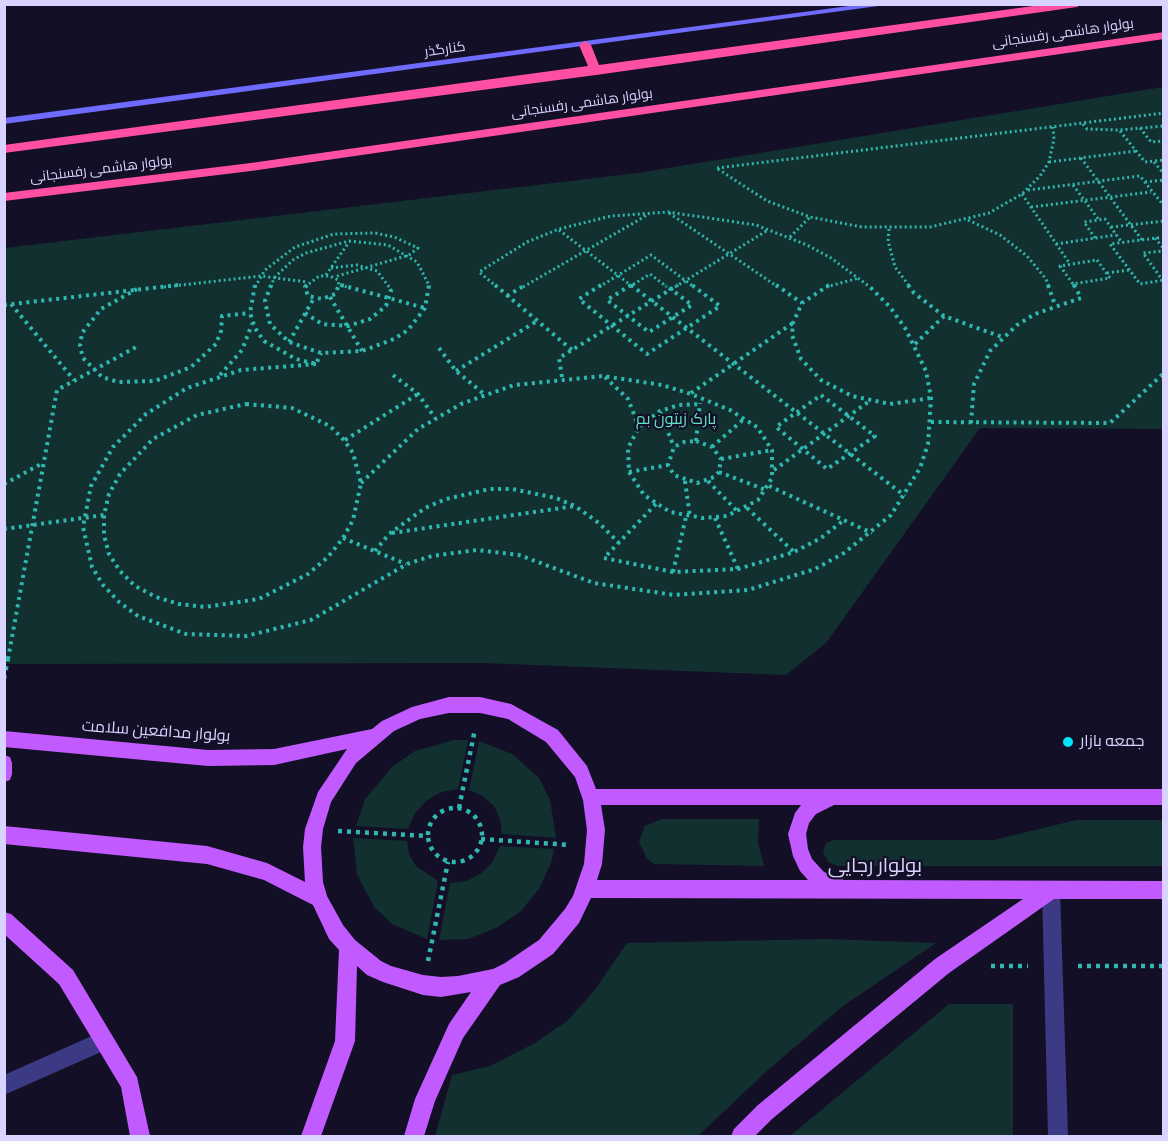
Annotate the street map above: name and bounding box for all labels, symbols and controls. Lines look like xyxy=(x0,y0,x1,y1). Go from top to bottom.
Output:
street label: بولوار هاشمی رفسنجانی xyxy=(991,16,1135,52)
street label: کنارگذر xyxy=(423,39,467,61)
street label: بولوار هاشمی رفسنجانی xyxy=(510,86,654,122)
street label: بولوار هاشمی رفسنجانی xyxy=(29,153,173,187)
park label: پارک زیتون بم xyxy=(636,410,716,430)
street label: بولوار مدافعین سلامت xyxy=(81,717,231,747)
place label: جمعه بازار xyxy=(1080,732,1144,752)
marker: جمعه بازار xyxy=(1061,735,1075,749)
street label: بولوار رجایی xyxy=(828,855,922,879)

